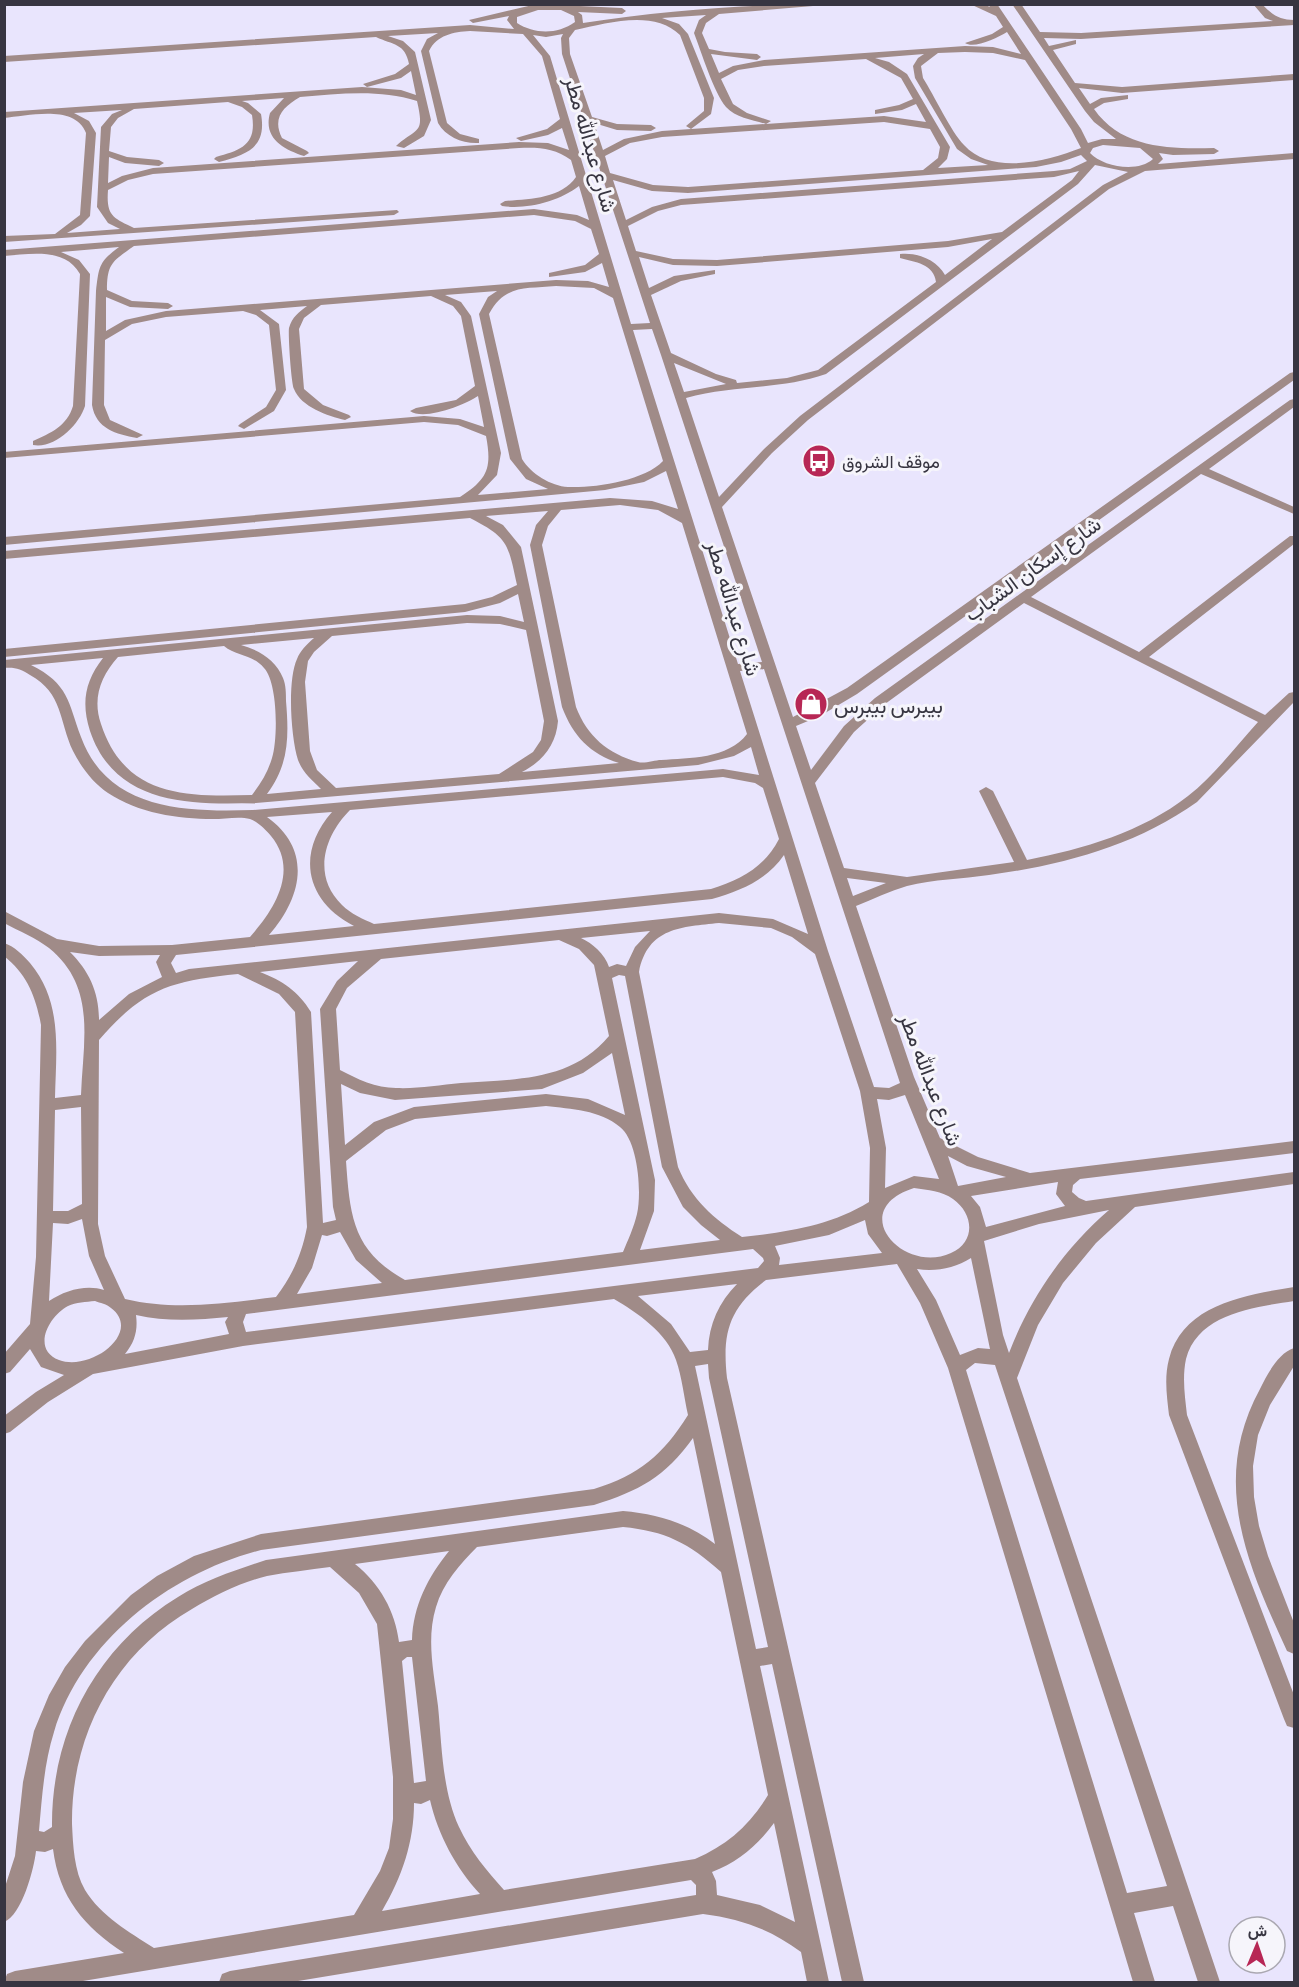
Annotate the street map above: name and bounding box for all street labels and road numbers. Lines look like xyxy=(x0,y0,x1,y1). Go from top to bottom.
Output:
street label: شارع عبدالله مطر xyxy=(558,72,623,216)
street label: شارع إسكان الشباب xyxy=(959,510,1107,628)
street label: شارع عبدالله مطر xyxy=(699,536,767,679)
street label: شارع عبدالله مطر xyxy=(892,1008,969,1150)

